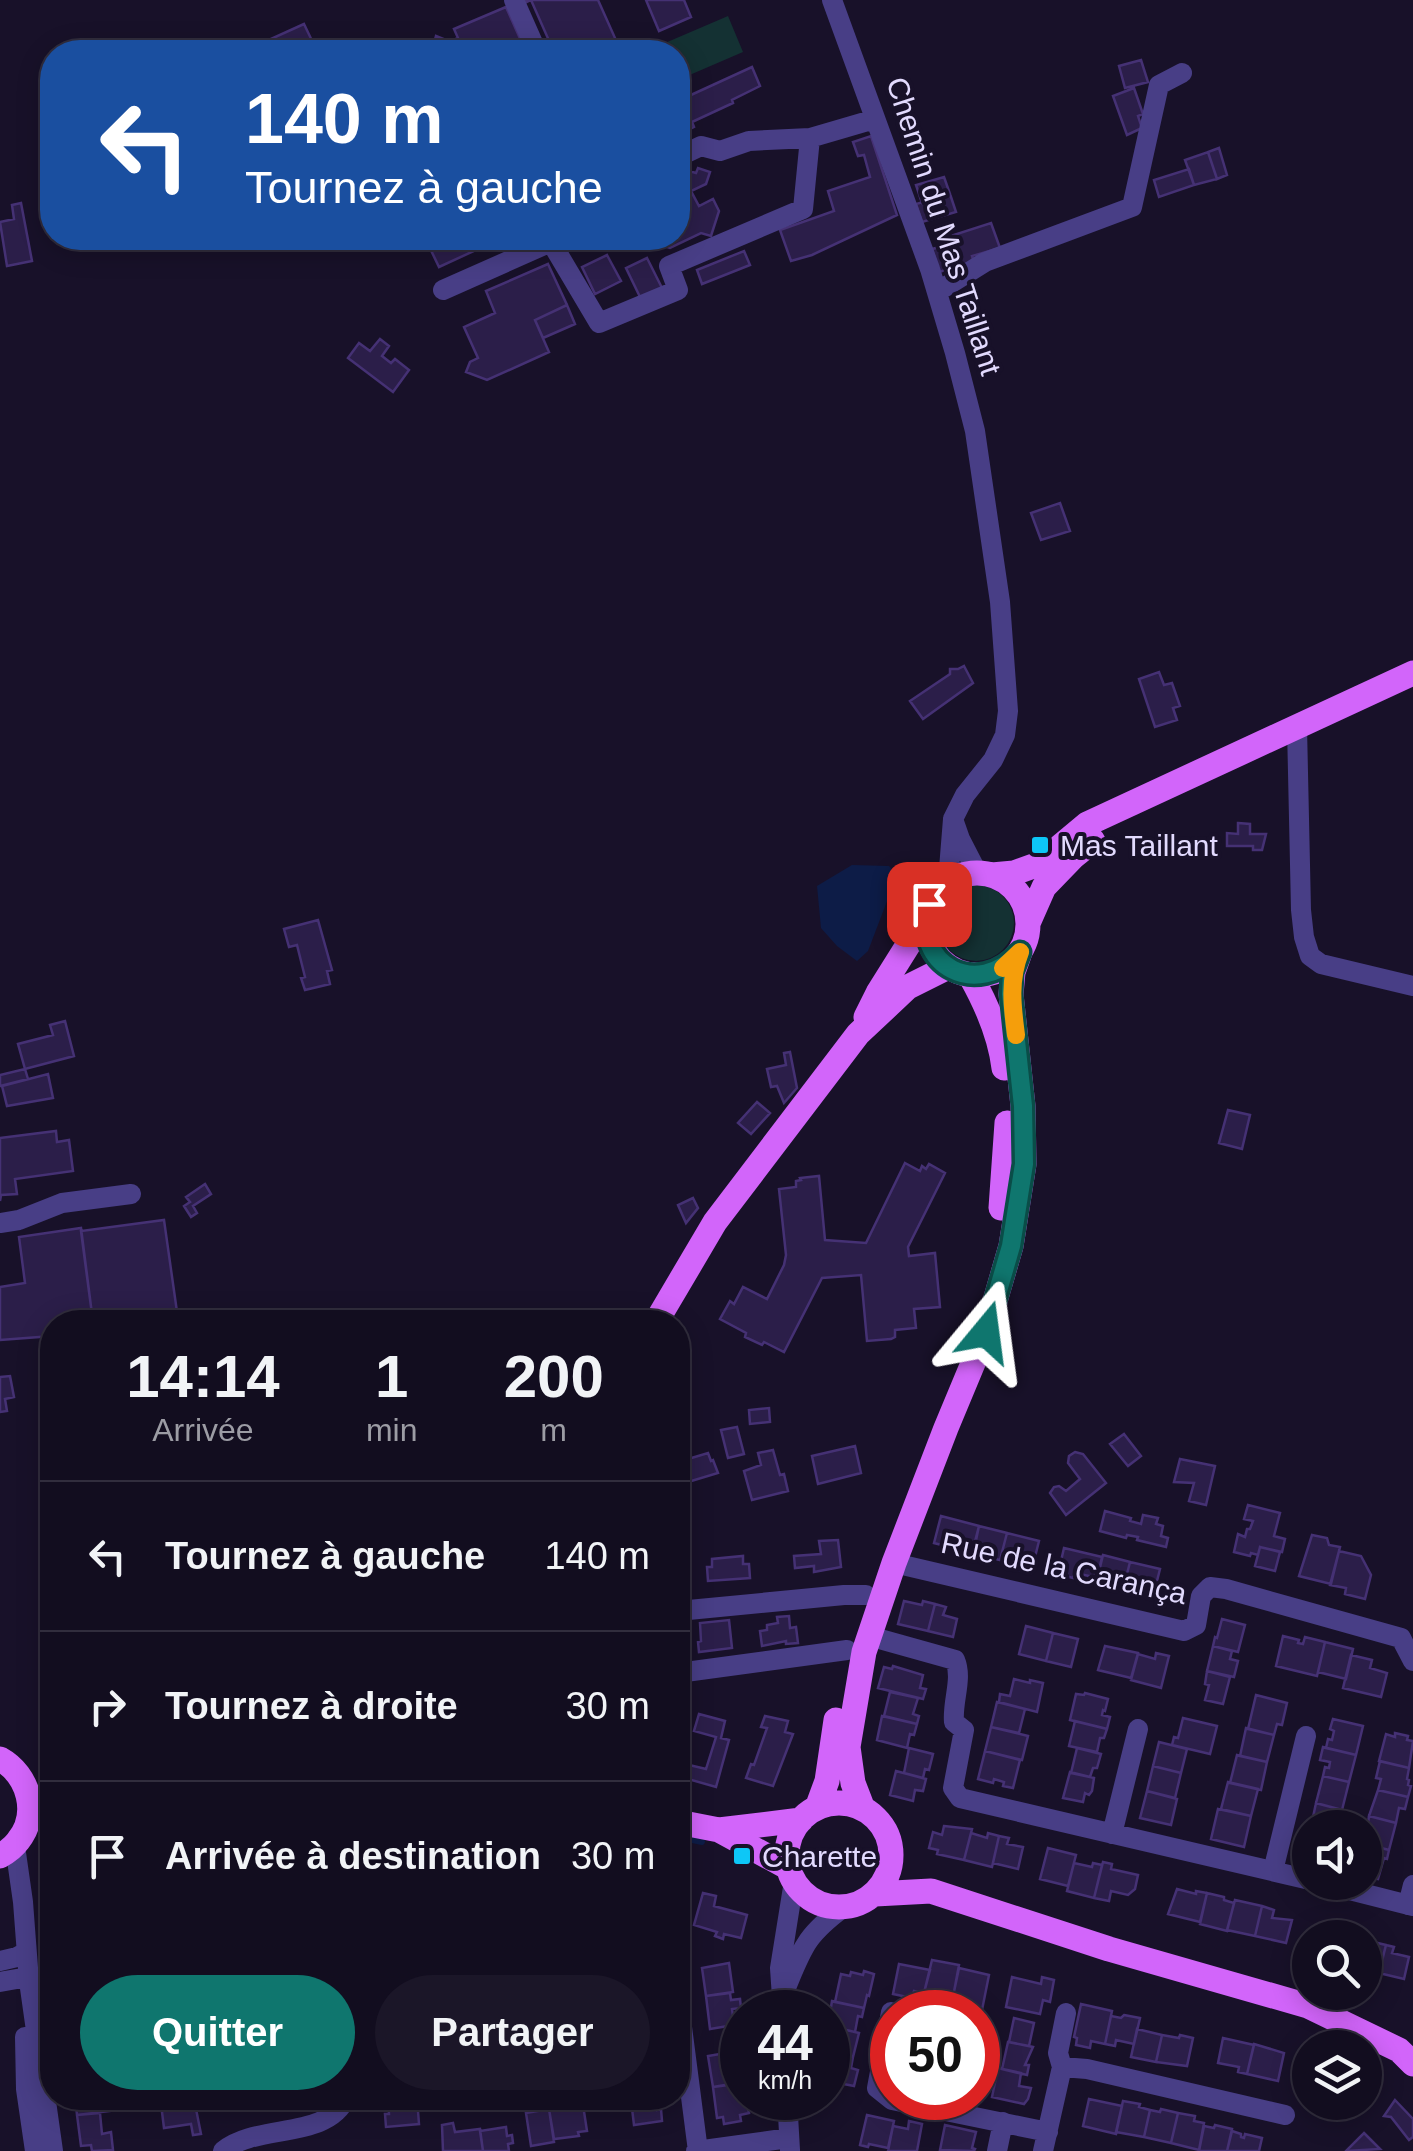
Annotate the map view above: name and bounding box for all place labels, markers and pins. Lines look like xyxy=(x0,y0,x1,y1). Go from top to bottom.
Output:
place label: Mas Taillant xyxy=(1060,829,1219,862)
marker: Mas Taillant xyxy=(1029,834,1051,856)
pin xyxy=(887,862,972,947)
place label: Charette xyxy=(762,1840,877,1873)
marker: Charette xyxy=(731,1845,753,1867)

